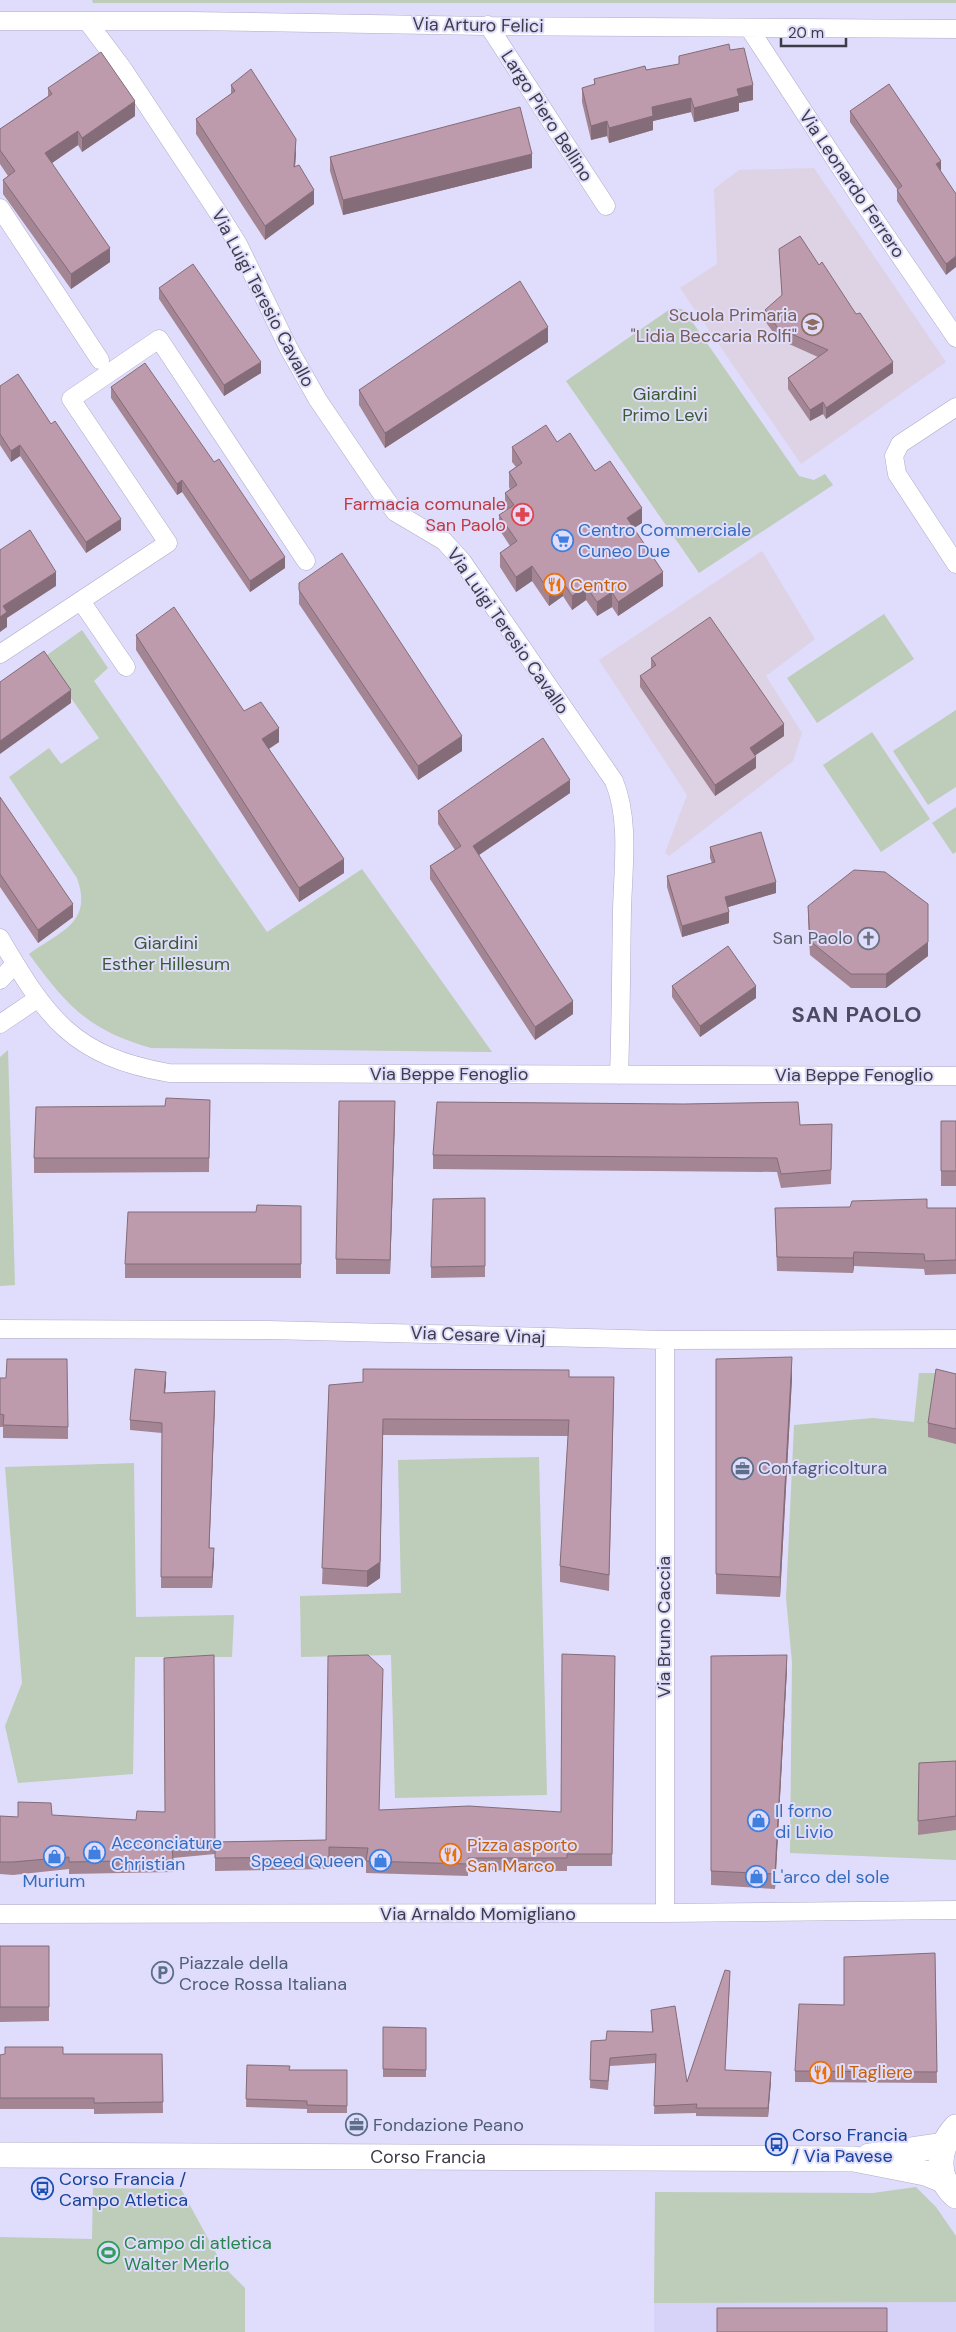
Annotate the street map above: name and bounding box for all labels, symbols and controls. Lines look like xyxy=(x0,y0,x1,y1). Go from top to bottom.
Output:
street label: Via Arturo Felici xyxy=(412,12,544,38)
scale bar xyxy=(781,15,846,47)
text: 20 m xyxy=(788,23,824,43)
street label: Largo Piero Bellino xyxy=(496,46,598,186)
street label: Via Leonardo Ferrero xyxy=(793,105,911,263)
street label: Via Luigi Teresio Cavallo xyxy=(206,205,320,391)
place label: Scuola Primaria "Lidia Beccaria Rolfi" xyxy=(631,303,797,348)
school or university icon: Scuola Primaria "Lidia Beccaria Rolfi" xyxy=(801,313,825,337)
park label: Giardini Primo Levi xyxy=(622,382,708,427)
place label: Farmacia comunale San Paolo xyxy=(344,492,506,537)
pharmacy icon: Farmacia comunale San Paolo xyxy=(510,502,534,526)
place label: Centro Commerciale Cuneo Due xyxy=(578,518,751,563)
supermarket icon: Centro Commerciale Cuneo Due xyxy=(550,528,574,552)
street label: Via Luigi Teresio Cavallo xyxy=(441,543,575,719)
restaurant icon: Centro xyxy=(542,573,566,597)
place label: Centro xyxy=(570,573,628,597)
place label: San Paolo xyxy=(772,926,853,950)
church icon: San Paolo xyxy=(857,926,881,950)
park label: Giardini Esther Hillesum xyxy=(102,931,230,976)
district label: SAN PAOLO xyxy=(791,1000,923,1029)
street label: Via Beppe Fenoglio xyxy=(370,1062,528,1086)
street label: Via Beppe Fenoglio xyxy=(775,1063,933,1087)
street label: Via Cesare Vinaj xyxy=(410,1321,546,1349)
office icon: Confagricoltura xyxy=(730,1456,754,1480)
place label: Confagricoltura xyxy=(758,1456,887,1480)
street label: Via Bruno Caccia xyxy=(652,1556,676,1698)
place label: Il forno di Livio xyxy=(775,1799,834,1844)
shop icon: Il forno di Livio xyxy=(747,1809,771,1833)
place label: Acconciature Christian xyxy=(111,1831,222,1876)
place label: Pizza asporto San Marco xyxy=(467,1833,578,1878)
shop icon: Acconciature Christian xyxy=(83,1841,107,1865)
restaurant icon: Pizza asporto San Marco xyxy=(439,1843,463,1867)
shop icon: Murium xyxy=(42,1844,66,1868)
place label: Speed Queen xyxy=(251,1849,364,1873)
shop icon: Speed Queen xyxy=(368,1849,392,1873)
shop icon: L'arco del sole xyxy=(744,1865,768,1889)
place label: L'arco del sole xyxy=(772,1865,889,1889)
place label: Murium xyxy=(23,1869,85,1893)
street label: Via Arnaldo Momigliano xyxy=(380,1902,576,1926)
place label: Piazzale della Croce Rossa Italiana xyxy=(179,1951,347,1996)
parking icon: Piazzale della Croce Rossa Italiana xyxy=(151,1961,175,1985)
restaurant icon: Il Tagliere xyxy=(808,2060,832,2084)
place label: Il Tagliere xyxy=(836,2060,913,2084)
office icon: Fondazione Peano xyxy=(345,2113,369,2137)
place label: Fondazione Peano xyxy=(373,2113,524,2137)
place label: Corso Francia / Via Pavese xyxy=(792,2123,908,2168)
bus stop icon: Corso Francia / Via Pavese xyxy=(764,2133,788,2157)
street label: Corso Francia xyxy=(370,2145,486,2169)
place label: Corso Francia / Campo Atletica xyxy=(59,2167,188,2212)
bus stop icon: Corso Francia / Campo Atletica xyxy=(31,2177,55,2201)
place label: Campo di atletica Walter Merlo xyxy=(124,2231,272,2276)
sports icon: Campo di atletica Walter Merlo xyxy=(96,2241,120,2265)

